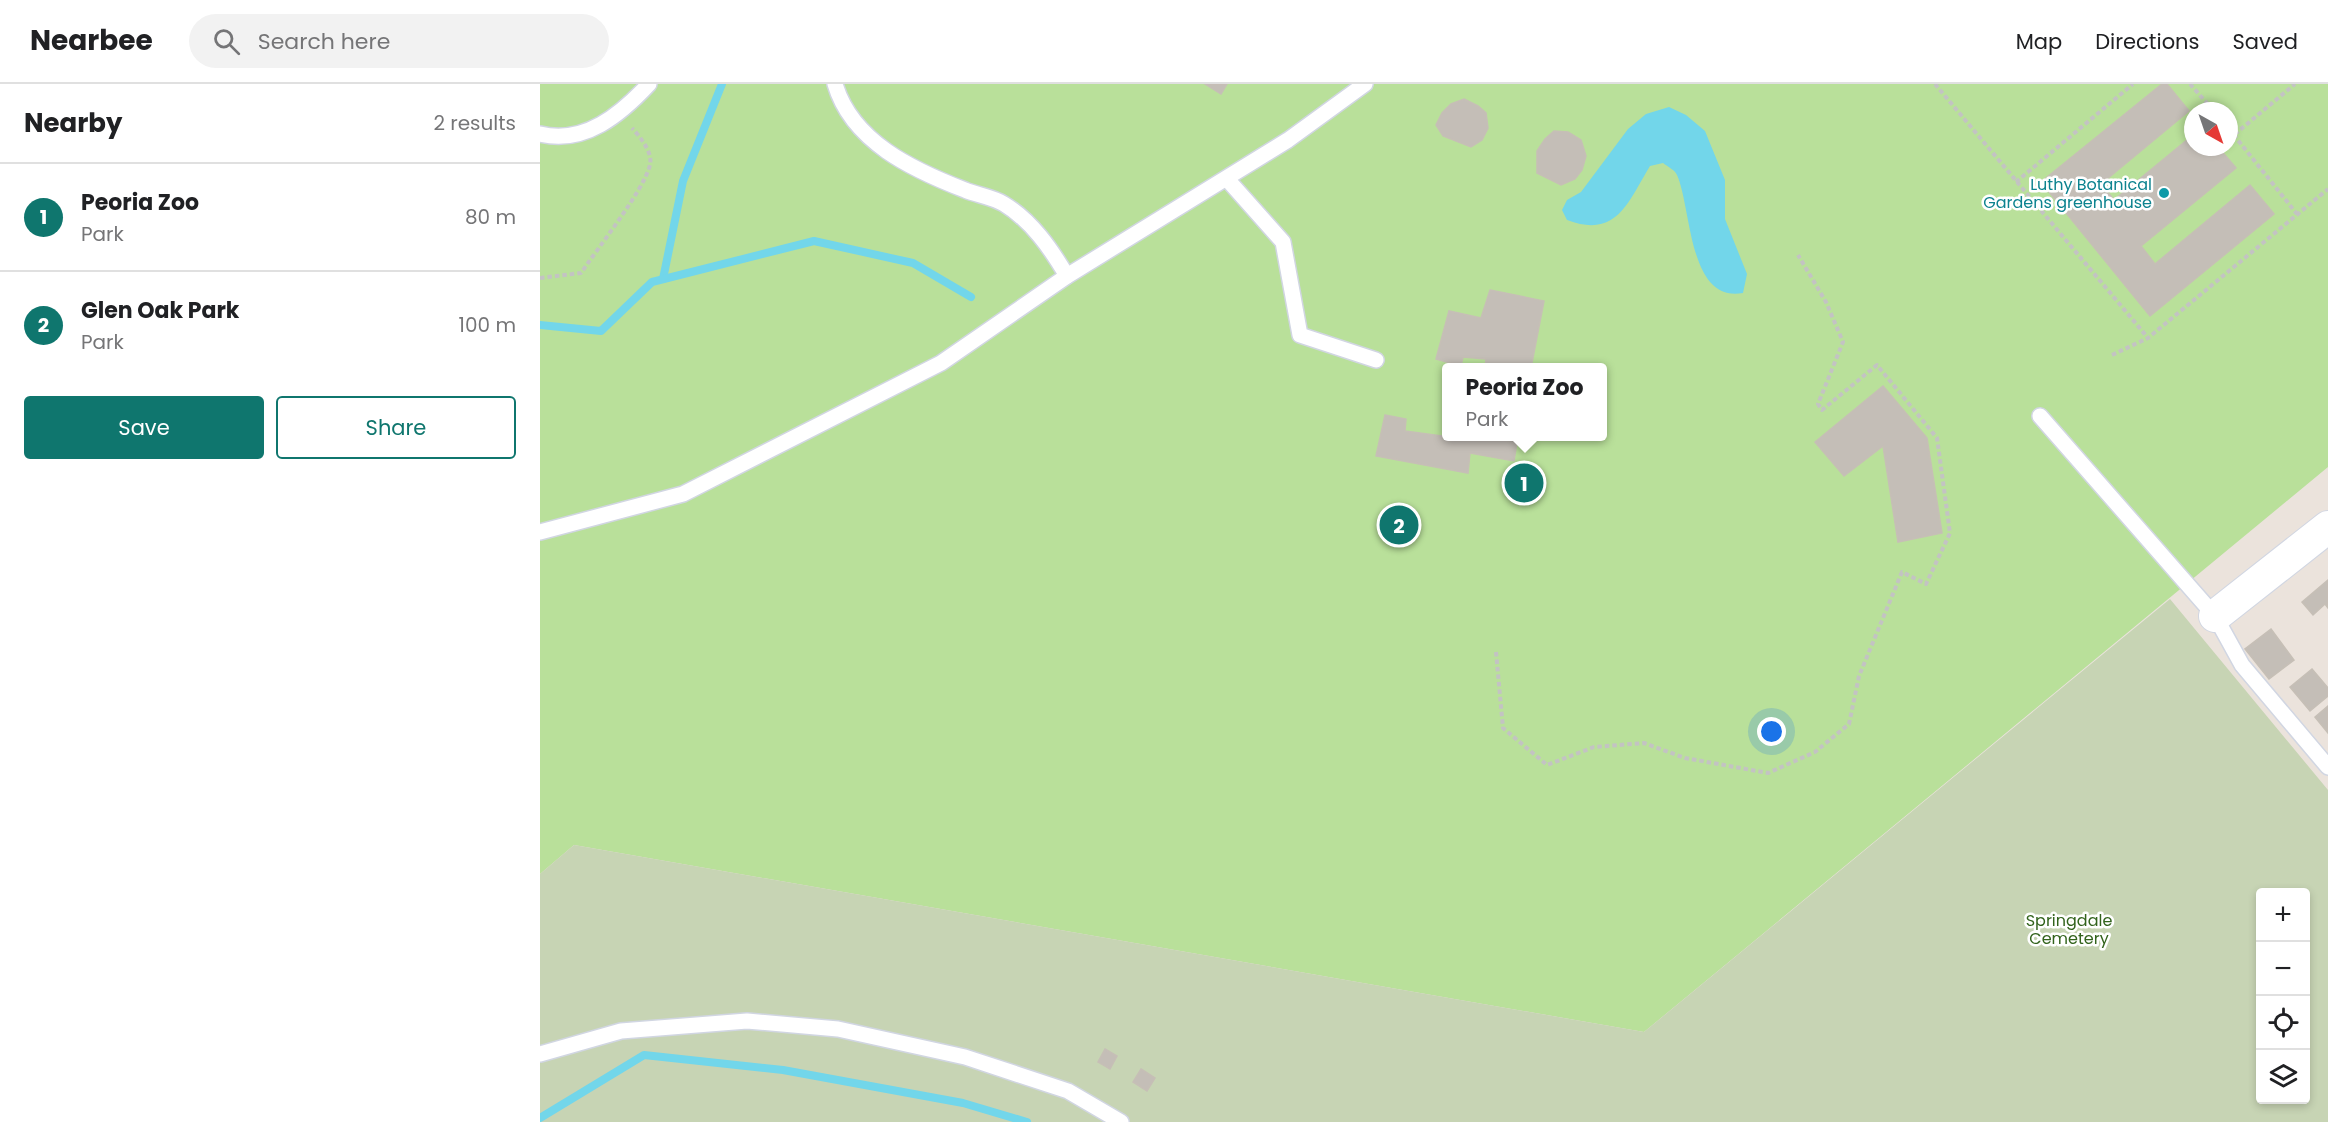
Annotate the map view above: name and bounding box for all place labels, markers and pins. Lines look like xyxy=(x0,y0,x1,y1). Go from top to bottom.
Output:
place label: Luthy Botanical Gardens greenhouse xyxy=(1983,173,2152,214)
marker: Luthy Botanical Gardens greenhouse xyxy=(2157,186,2171,200)
pin: 1 xyxy=(1504,460,1544,506)
pin: 2 xyxy=(1380,502,1418,548)

